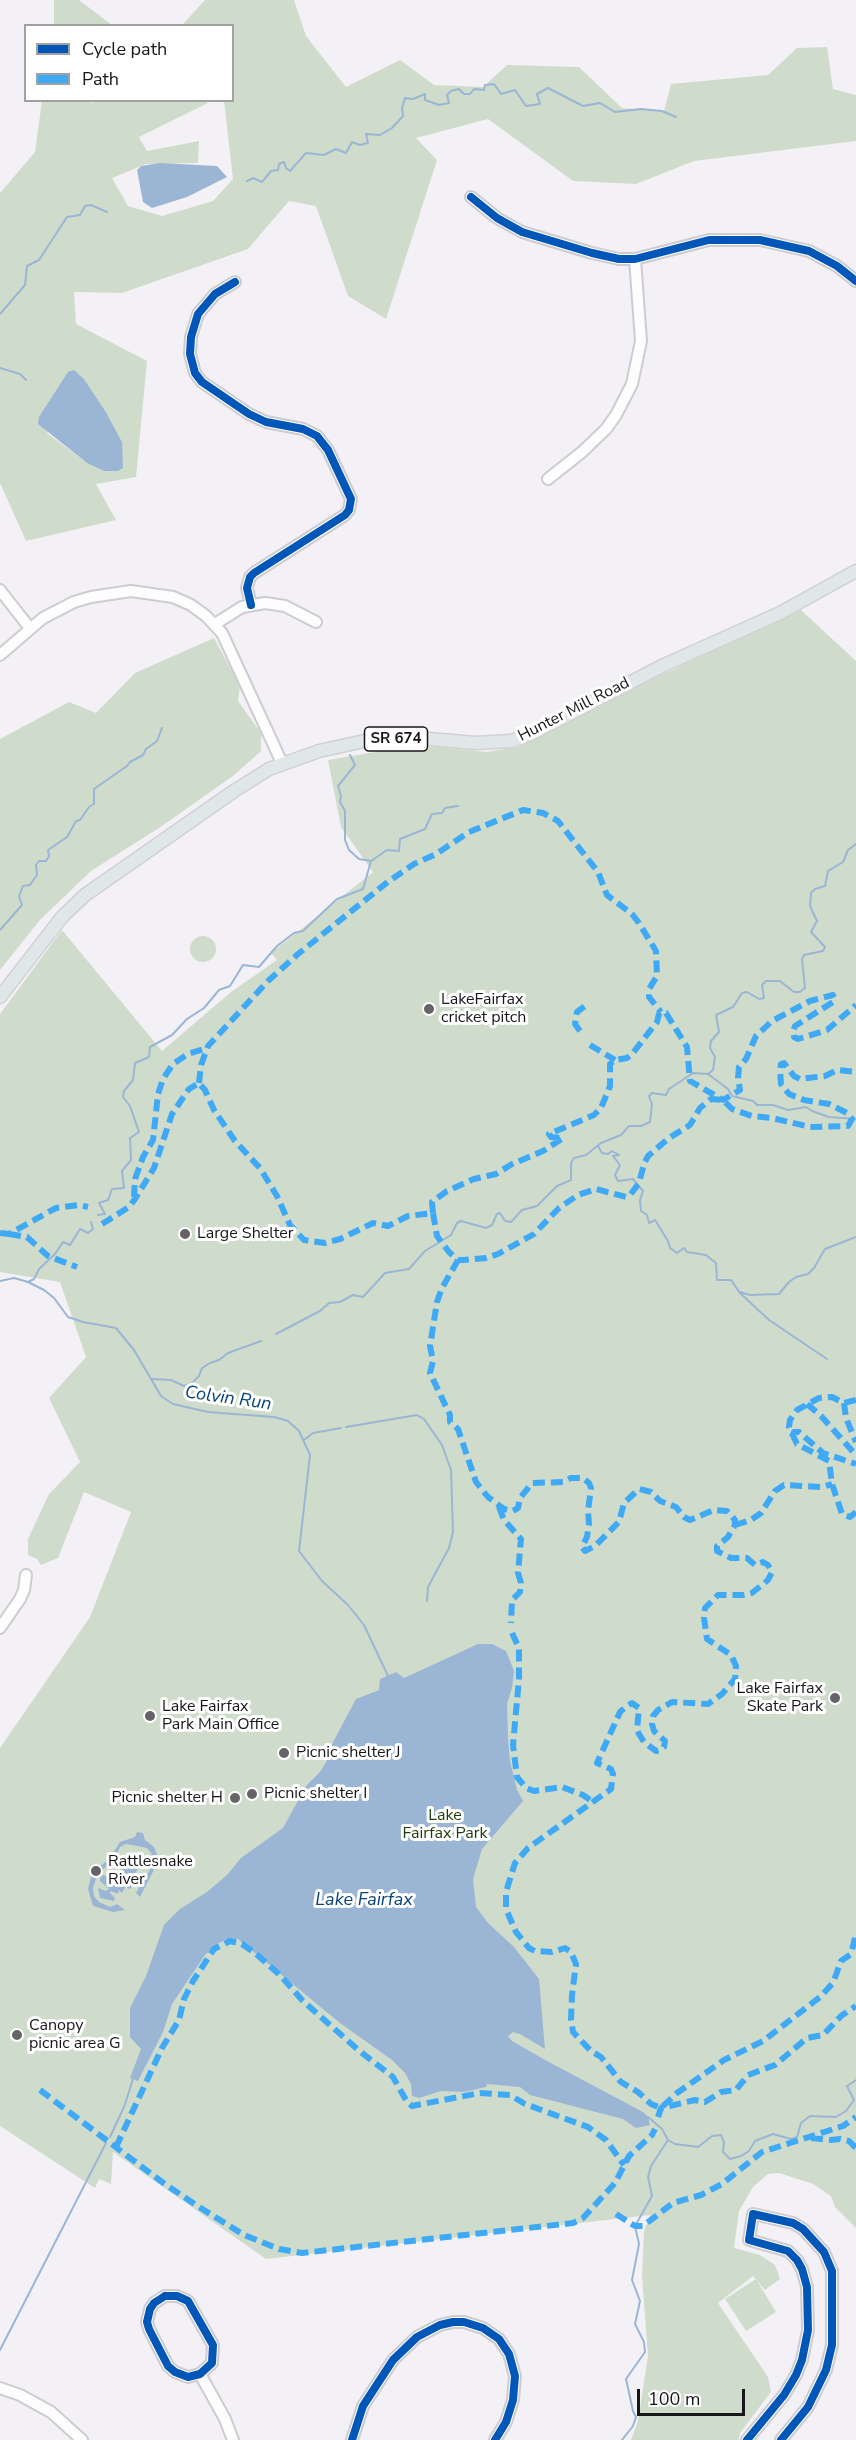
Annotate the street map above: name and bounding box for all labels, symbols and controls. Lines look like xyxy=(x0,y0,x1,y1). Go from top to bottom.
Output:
legend xyxy=(24,24,234,102)
text: Cycle path xyxy=(82,37,167,61)
text: Path xyxy=(82,67,119,91)
street label: Hunter Mill Road xyxy=(515,674,633,746)
road number: SR 674 xyxy=(364,727,428,751)
place label: LakeFairfax cricket pitch xyxy=(441,990,526,1028)
marker: LakeFairfax cricket pitch xyxy=(422,1002,436,1016)
place label: Large Shelter xyxy=(197,1224,294,1244)
marker: Large Shelter xyxy=(178,1227,192,1241)
water label: Colvin Run xyxy=(183,1382,273,1416)
place label: Lake Fairfax Skate Park xyxy=(736,1679,823,1717)
marker: Lake Fairfax Skate Park xyxy=(828,1691,842,1705)
place label: Lake Fairfax Park Main Office xyxy=(162,1697,279,1735)
marker: Lake Fairfax Park Main Office xyxy=(143,1709,157,1723)
place label: Picnic shelter J xyxy=(296,1743,401,1763)
marker: Picnic shelter J xyxy=(277,1746,291,1760)
place label: Picnic shelter I xyxy=(264,1784,367,1804)
marker: Picnic shelter I xyxy=(245,1787,259,1801)
place label: Picnic shelter H xyxy=(111,1788,223,1808)
marker: Picnic shelter H xyxy=(228,1791,242,1805)
park label: Lake Fairfax Park xyxy=(403,1806,487,1844)
place label: Rattlesnake River xyxy=(108,1852,193,1890)
marker: Rattlesnake River xyxy=(89,1864,103,1878)
water label: Lake Fairfax xyxy=(315,1890,413,1912)
place label: Canopy picnic area G xyxy=(29,2016,121,2054)
marker: Canopy picnic area G xyxy=(10,2028,24,2042)
scale bar xyxy=(640,2377,748,2415)
text: 100 m xyxy=(648,2387,700,2411)

